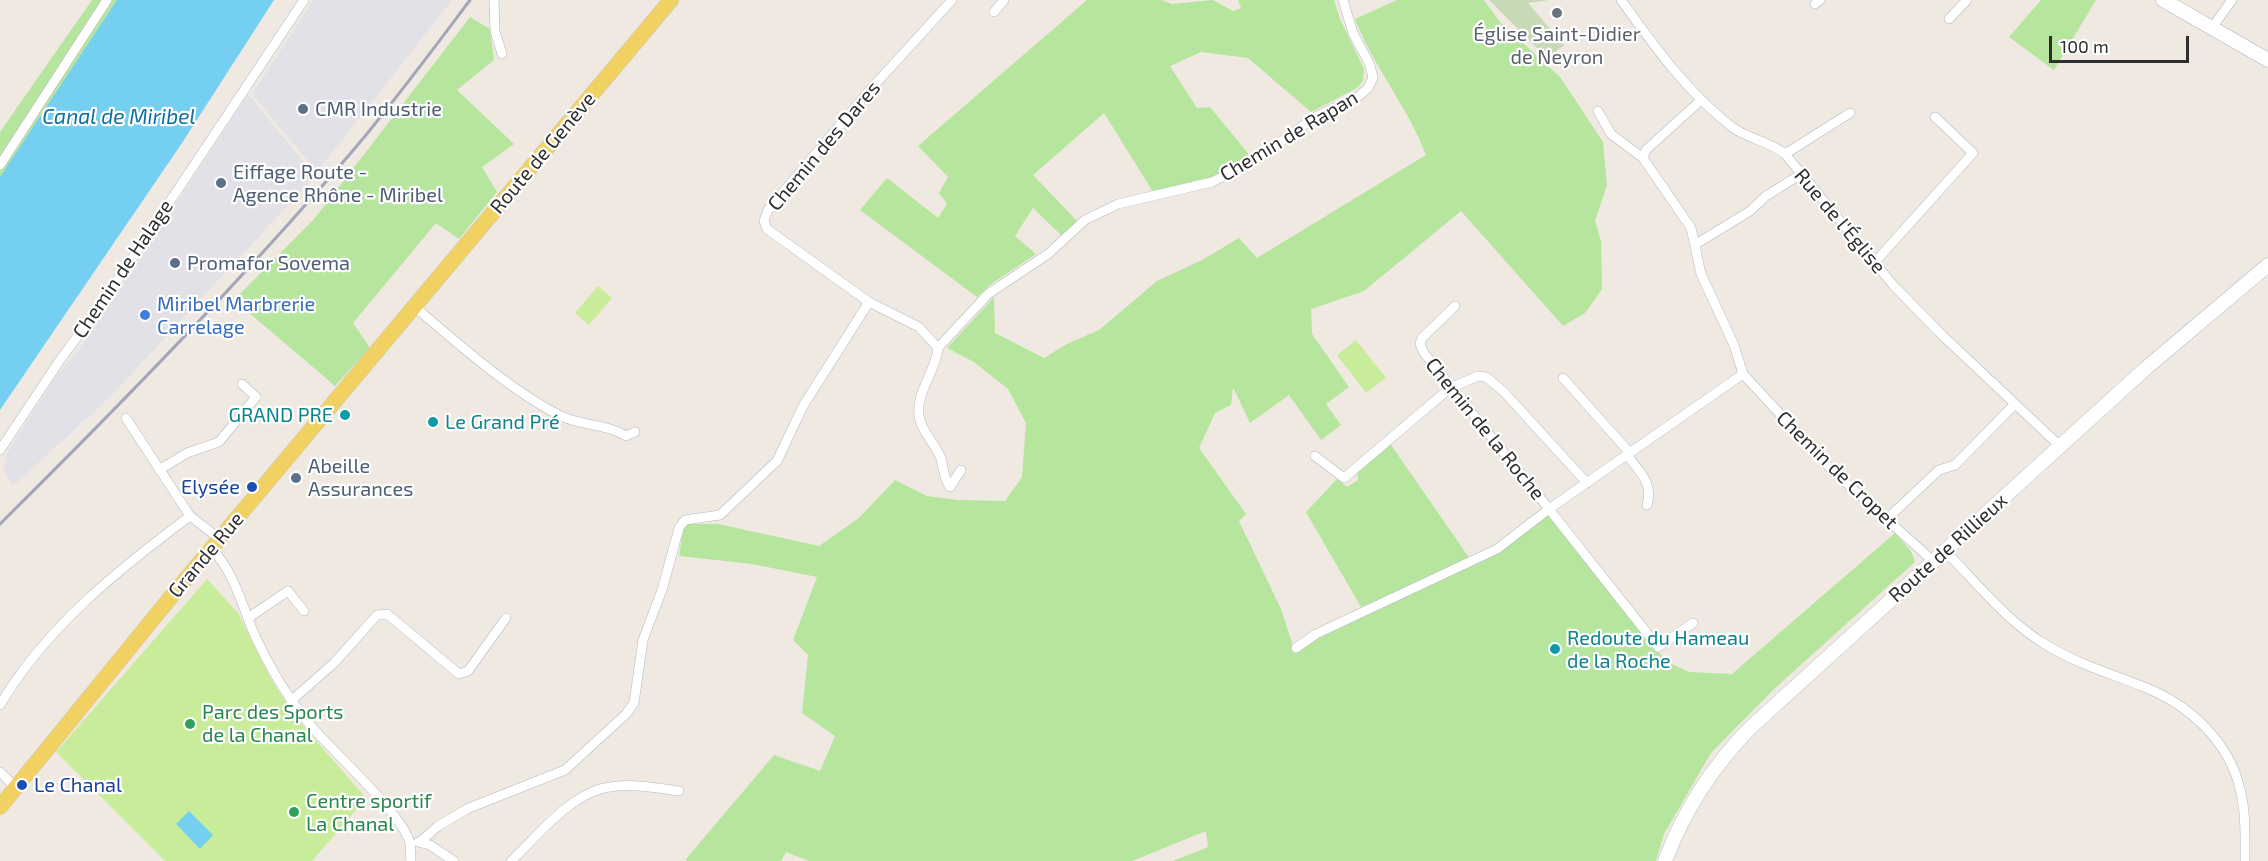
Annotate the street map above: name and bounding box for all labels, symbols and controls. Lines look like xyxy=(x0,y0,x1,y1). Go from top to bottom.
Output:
marker: Église Saint-Didier de Neyron xyxy=(1550,6,1564,20)
place label: Église Saint-Didier de Neyron xyxy=(1473,22,1641,69)
scale bar xyxy=(2052,24,2192,62)
text: 100 m xyxy=(2060,35,2109,57)
street label: Chemin des Dares xyxy=(763,76,885,216)
street label: Chemin de Rapan xyxy=(1216,85,1362,187)
street label: Route de Genève xyxy=(485,87,601,219)
place label: CMR Industrie xyxy=(315,97,442,121)
marker: CMR Industrie xyxy=(296,102,310,116)
water label: Canal de Miribel xyxy=(42,104,196,130)
place label: Eiffage Route - Agence Rhône - Miribel xyxy=(233,160,443,207)
street label: Rue de l'Église xyxy=(1789,164,1891,278)
marker: Eiffage Route - Agence Rhône - Miribel xyxy=(214,176,228,190)
street label: Chemin de Halage xyxy=(68,195,178,343)
place label: Promafor Sovema xyxy=(187,251,350,275)
marker: Promafor Sovema xyxy=(168,256,182,270)
place label: Miribel Marbrerie Carrelage xyxy=(157,292,315,339)
marker: Miribel Marbrerie Carrelage xyxy=(138,308,152,322)
street label: Chemin de la Roche xyxy=(1420,353,1550,505)
place label: GRAND PRE xyxy=(228,403,333,427)
street label: Chemin de Cropet xyxy=(1771,406,1903,534)
marker: GRAND PRE xyxy=(338,408,352,422)
place label: Le Grand Pré xyxy=(445,410,560,434)
marker: Le Grand Pré xyxy=(426,415,440,429)
place label: Abeille Assurances xyxy=(308,454,413,501)
marker: Abeille Assurances xyxy=(289,471,303,485)
place label: Elysée xyxy=(181,475,240,499)
marker: Elysée xyxy=(245,480,259,494)
street label: Route de Rillieux xyxy=(1884,488,2012,608)
street label: Grande Rue xyxy=(163,507,249,603)
place label: Redoute du Hameau de la Roche xyxy=(1567,626,1749,673)
marker: Redoute du Hameau de la Roche xyxy=(1548,642,1562,656)
place label: Parc des Sports de la Chanal xyxy=(202,700,343,747)
marker: Parc des Sports de la Chanal xyxy=(183,717,197,731)
place label: Le Chanal xyxy=(34,773,122,797)
marker: Le Chanal xyxy=(15,778,29,792)
place label: Centre sportif La Chanal xyxy=(306,789,432,836)
marker: Centre sportif La Chanal xyxy=(287,805,301,819)

